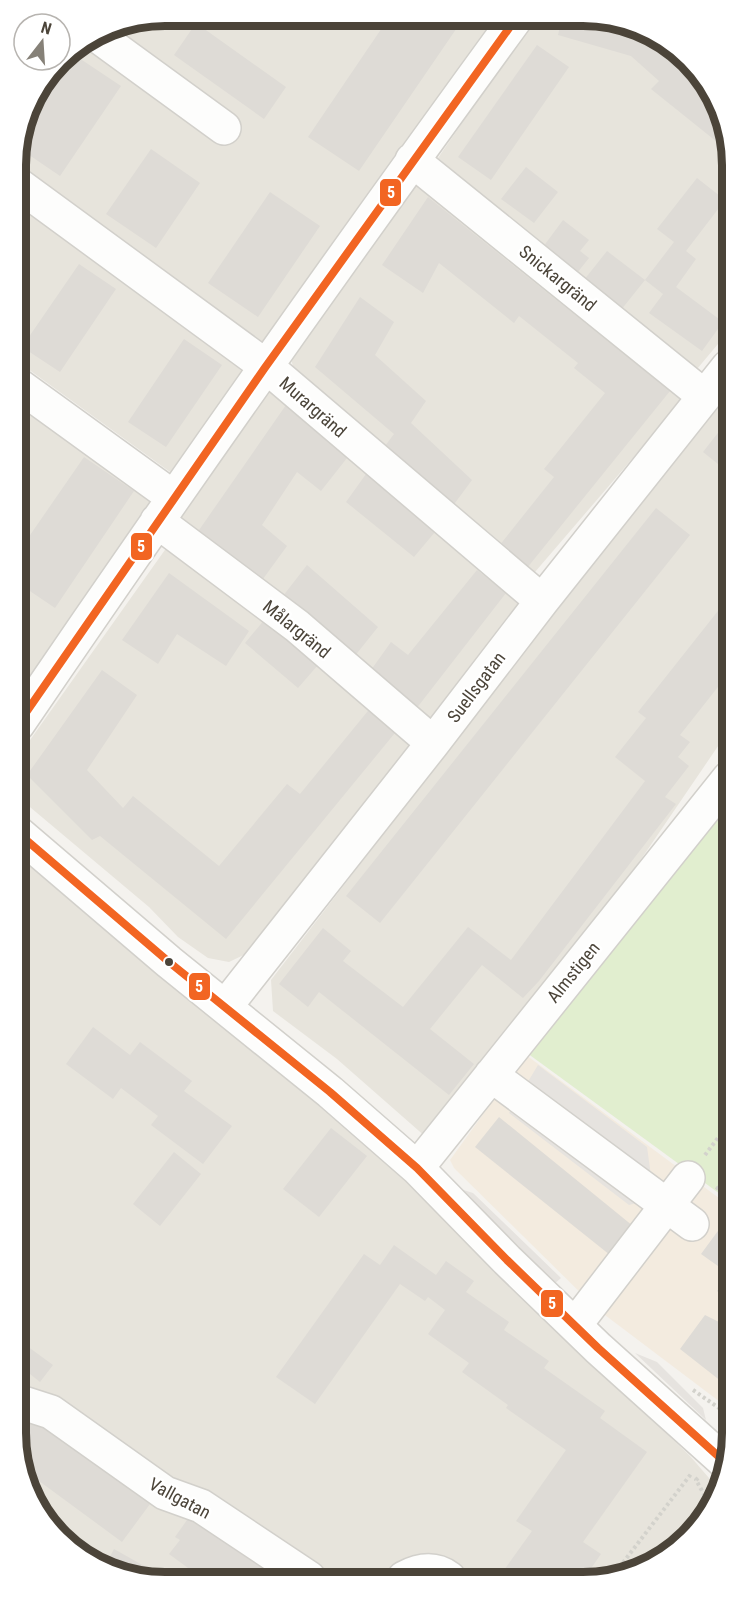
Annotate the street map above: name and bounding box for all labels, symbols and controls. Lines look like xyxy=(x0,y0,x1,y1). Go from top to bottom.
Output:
north arrow xyxy=(12,12,72,72)
text: N xyxy=(39,18,54,39)
line badge: 5 xyxy=(379,178,402,207)
text: 5 xyxy=(387,183,395,202)
street label: Snickargränd xyxy=(515,241,601,315)
street label: Murargränd xyxy=(275,372,351,442)
line badge: 5 xyxy=(130,532,153,561)
text: 5 xyxy=(137,537,145,556)
street label: Målargränd xyxy=(259,595,335,663)
street label: Suellsgatan xyxy=(443,647,509,727)
street label: Almstigen xyxy=(542,938,604,1006)
unlabelled marker xyxy=(163,956,175,968)
line badge: 5 xyxy=(188,972,211,1001)
text: 5 xyxy=(195,977,203,996)
line badge: 5 xyxy=(540,1289,564,1318)
text: 5 xyxy=(548,1294,556,1313)
street label: Vallgatan xyxy=(146,1473,214,1523)

